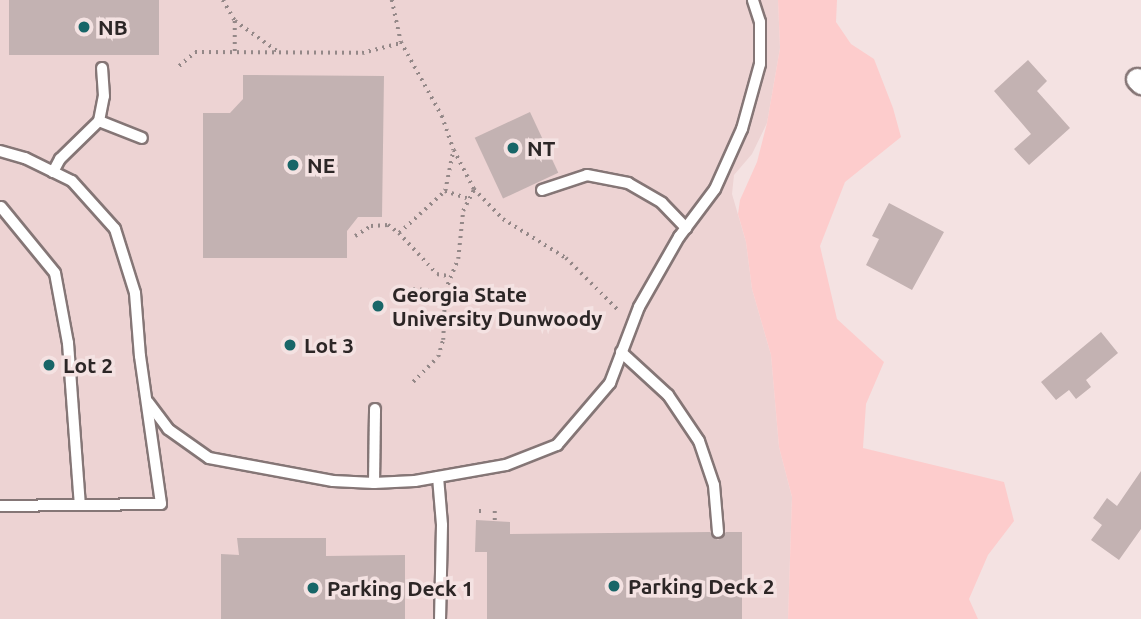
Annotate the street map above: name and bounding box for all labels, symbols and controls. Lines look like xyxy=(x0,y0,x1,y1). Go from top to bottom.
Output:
place label: NB xyxy=(98,14,128,40)
marker: NB xyxy=(76,19,92,35)
place label: NT xyxy=(527,135,555,161)
marker: NT xyxy=(505,140,521,156)
place label: NE xyxy=(307,152,335,178)
marker: NE xyxy=(285,157,301,173)
place label: Georgia State University Dunwoody xyxy=(392,281,602,331)
marker: Georgia State University Dunwoody xyxy=(370,298,386,314)
place label: Lot 3 xyxy=(304,332,354,358)
marker: Lot 3 xyxy=(282,337,298,353)
place label: Lot 2 xyxy=(63,352,113,378)
marker: Lot 2 xyxy=(41,357,57,373)
place label: Parking Deck 2 xyxy=(628,573,775,599)
place label: Parking Deck 1 xyxy=(327,575,474,601)
marker: Parking Deck 2 xyxy=(606,578,622,594)
marker: Parking Deck 1 xyxy=(305,580,321,596)

